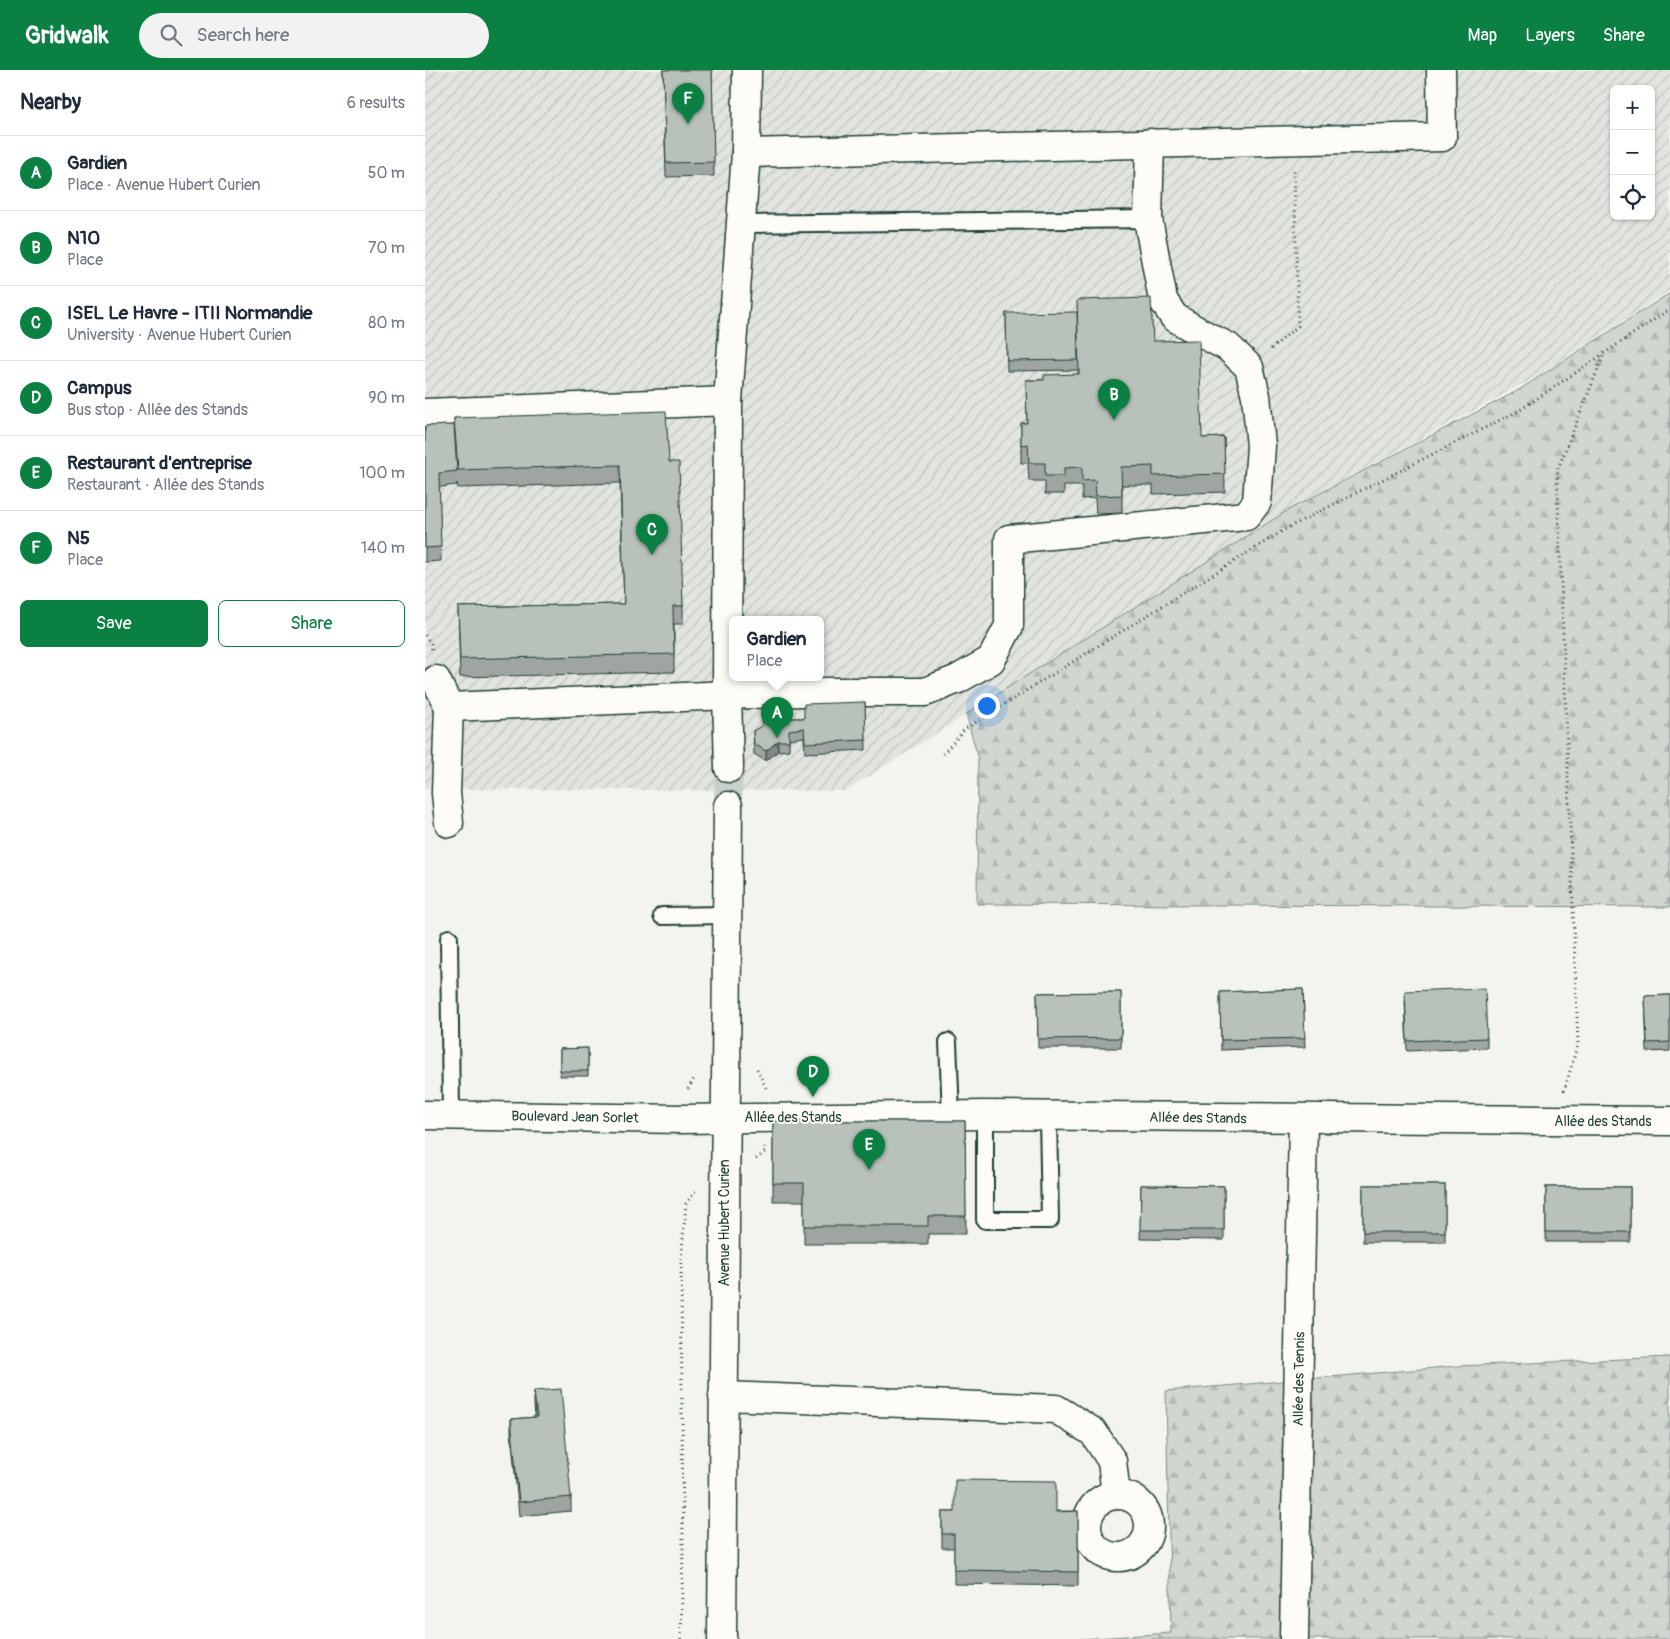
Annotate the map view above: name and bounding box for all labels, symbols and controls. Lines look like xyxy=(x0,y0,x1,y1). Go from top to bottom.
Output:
search box xyxy=(139,13,489,58)
text: Gridwalk xyxy=(25,21,109,50)
icon: search xyxy=(157,21,185,49)
text: Search here xyxy=(197,23,289,47)
text: Map xyxy=(1468,24,1497,47)
text: Layers xyxy=(1525,24,1575,47)
text: Share xyxy=(1603,24,1645,47)
pin: F xyxy=(672,83,704,124)
map controls xyxy=(1610,85,1655,220)
button: + xyxy=(1610,85,1655,130)
text: Nearby xyxy=(20,89,81,116)
text: 6 results xyxy=(347,93,405,113)
button: − xyxy=(1610,130,1655,175)
text: Gardien xyxy=(67,151,127,175)
text: A xyxy=(31,163,41,183)
text: 50 m xyxy=(368,163,405,183)
text: Place · Avenue Hubert Curien xyxy=(67,175,261,195)
button: locate xyxy=(1610,175,1655,220)
text: N10 xyxy=(67,226,100,250)
text: B xyxy=(31,238,41,258)
text: 70 m xyxy=(368,238,405,258)
text: Place xyxy=(67,250,103,270)
text: ISEL Le Havre - ITII Normandie xyxy=(67,301,312,325)
text: C xyxy=(31,313,41,333)
text: 80 m xyxy=(368,313,405,333)
text: University · Avenue Hubert Curien xyxy=(67,325,291,345)
text: Campus xyxy=(67,376,131,400)
pin: B xyxy=(1098,379,1130,420)
text: D xyxy=(31,388,41,408)
text: 90 m xyxy=(368,388,405,408)
text: Bus stop · Allée des Stands xyxy=(67,400,248,420)
text: Restaurant d'entreprise xyxy=(67,451,252,475)
text: E xyxy=(32,463,40,483)
text: 100 m xyxy=(359,463,405,483)
text: Restaurant · Allée des Stands xyxy=(67,475,264,495)
pin: C xyxy=(636,514,668,555)
text: N5 xyxy=(67,526,90,550)
text: F xyxy=(31,538,41,558)
text: 140 m xyxy=(361,538,405,558)
text: Place xyxy=(67,550,103,570)
button: Save xyxy=(20,600,208,647)
button: Share xyxy=(218,600,405,647)
popup xyxy=(729,616,824,681)
text: Gardien xyxy=(746,627,807,651)
text: Place xyxy=(746,651,782,671)
your location xyxy=(974,693,1000,719)
pin: A xyxy=(761,697,793,738)
pin: D xyxy=(797,1056,829,1097)
street label: Boulevard Jean Sorlet xyxy=(511,1107,639,1127)
street label: Allée des Stands xyxy=(744,1109,842,1126)
street label: Allée des Stands xyxy=(1149,1109,1248,1127)
street label: Allée des Stands xyxy=(1554,1113,1652,1130)
pin: E xyxy=(853,1129,885,1170)
street label: Avenue Hubert Curien xyxy=(716,1159,733,1287)
street label: Allée des Tennis xyxy=(1290,1331,1308,1426)

